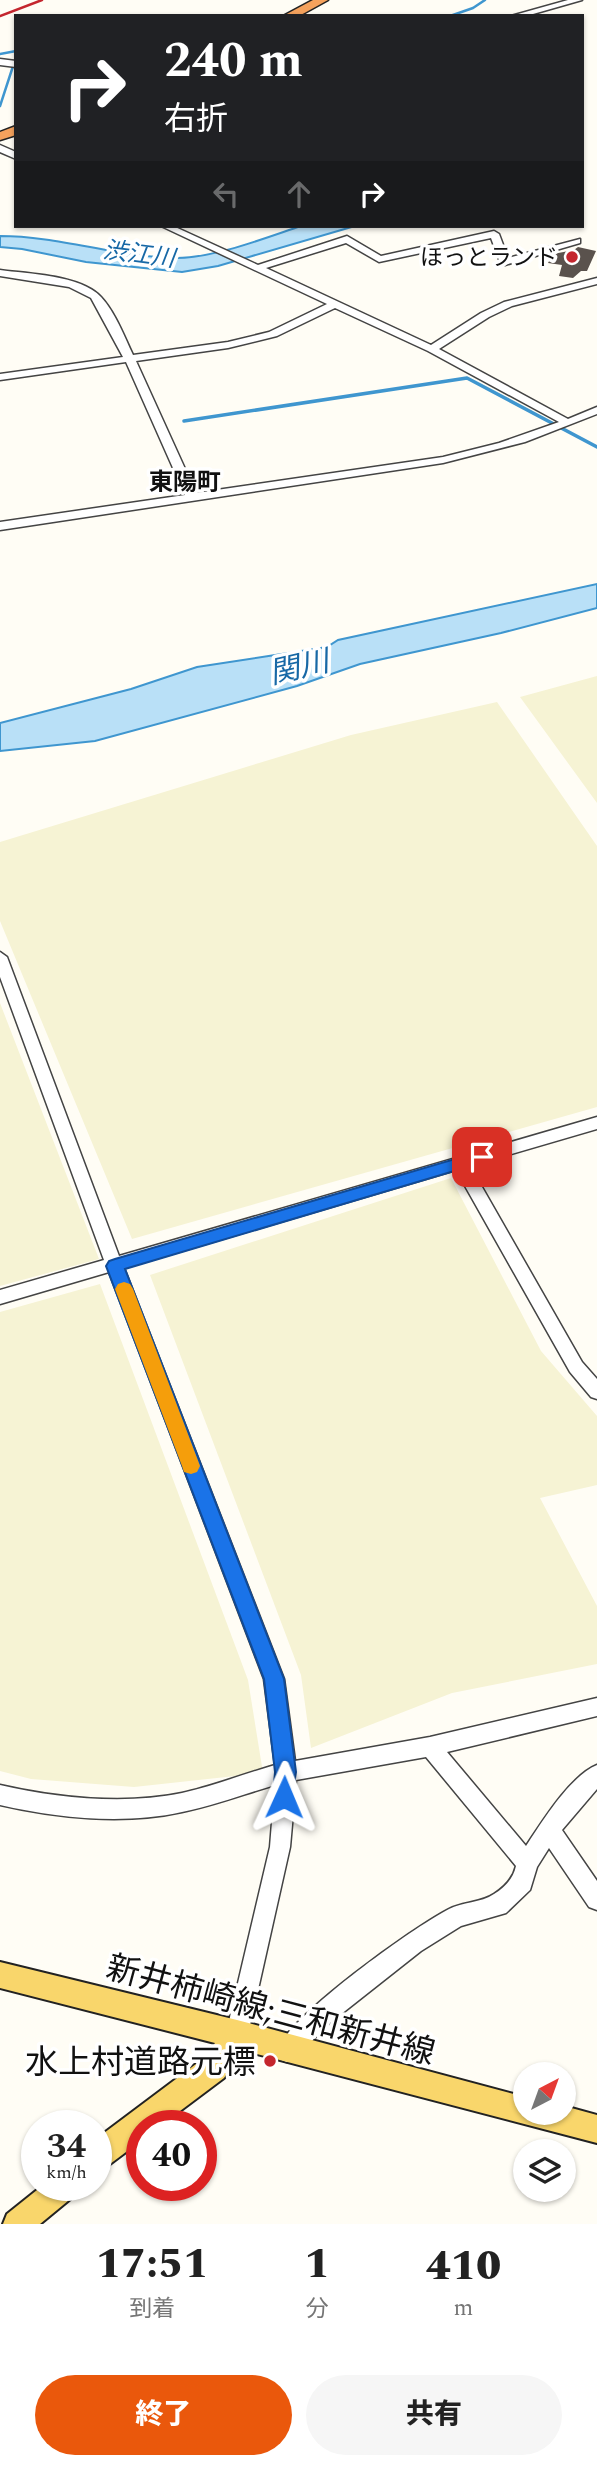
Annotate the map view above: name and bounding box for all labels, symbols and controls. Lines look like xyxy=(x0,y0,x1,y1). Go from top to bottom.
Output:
text: 240 m xyxy=(164,24,303,99)
icon: right xyxy=(49,42,140,133)
text: 右折 xyxy=(164,95,228,144)
icon: left xyxy=(207,175,245,213)
icon: ahead xyxy=(280,175,318,213)
icon: right xyxy=(353,175,391,213)
water label: 渋江川 xyxy=(101,233,180,278)
place label: ほっとランド xyxy=(420,241,558,276)
marker: ほっとランド xyxy=(564,249,580,265)
district label: 東陽町 xyxy=(149,465,221,501)
water label: 関川 xyxy=(265,638,337,697)
pin xyxy=(452,1127,512,1187)
icon: arrive xyxy=(463,1138,501,1176)
position arrow xyxy=(247,1760,321,1834)
street label: 新井柿崎線;三和新井線 xyxy=(101,1943,440,2079)
place label: 水上村道路元標 xyxy=(25,2038,256,2088)
marker: 水上村道路元標 xyxy=(262,2053,278,2069)
north arrow xyxy=(513,2062,576,2124)
map controls xyxy=(513,2062,576,2202)
speed limit sign: 40 xyxy=(126,2110,217,2201)
text: 34 xyxy=(47,2120,86,2173)
button: layers xyxy=(513,2139,576,2202)
text: km/h xyxy=(46,2159,87,2186)
text: 17:51 xyxy=(96,2233,208,2296)
text: 1 xyxy=(304,2233,330,2296)
text: 410 xyxy=(425,2235,501,2298)
text: m xyxy=(453,2291,473,2326)
text: 到着 xyxy=(129,2292,175,2327)
text: 分 xyxy=(305,2292,328,2327)
button: 終了 xyxy=(35,2375,292,2455)
button: 共有 xyxy=(306,2375,562,2455)

